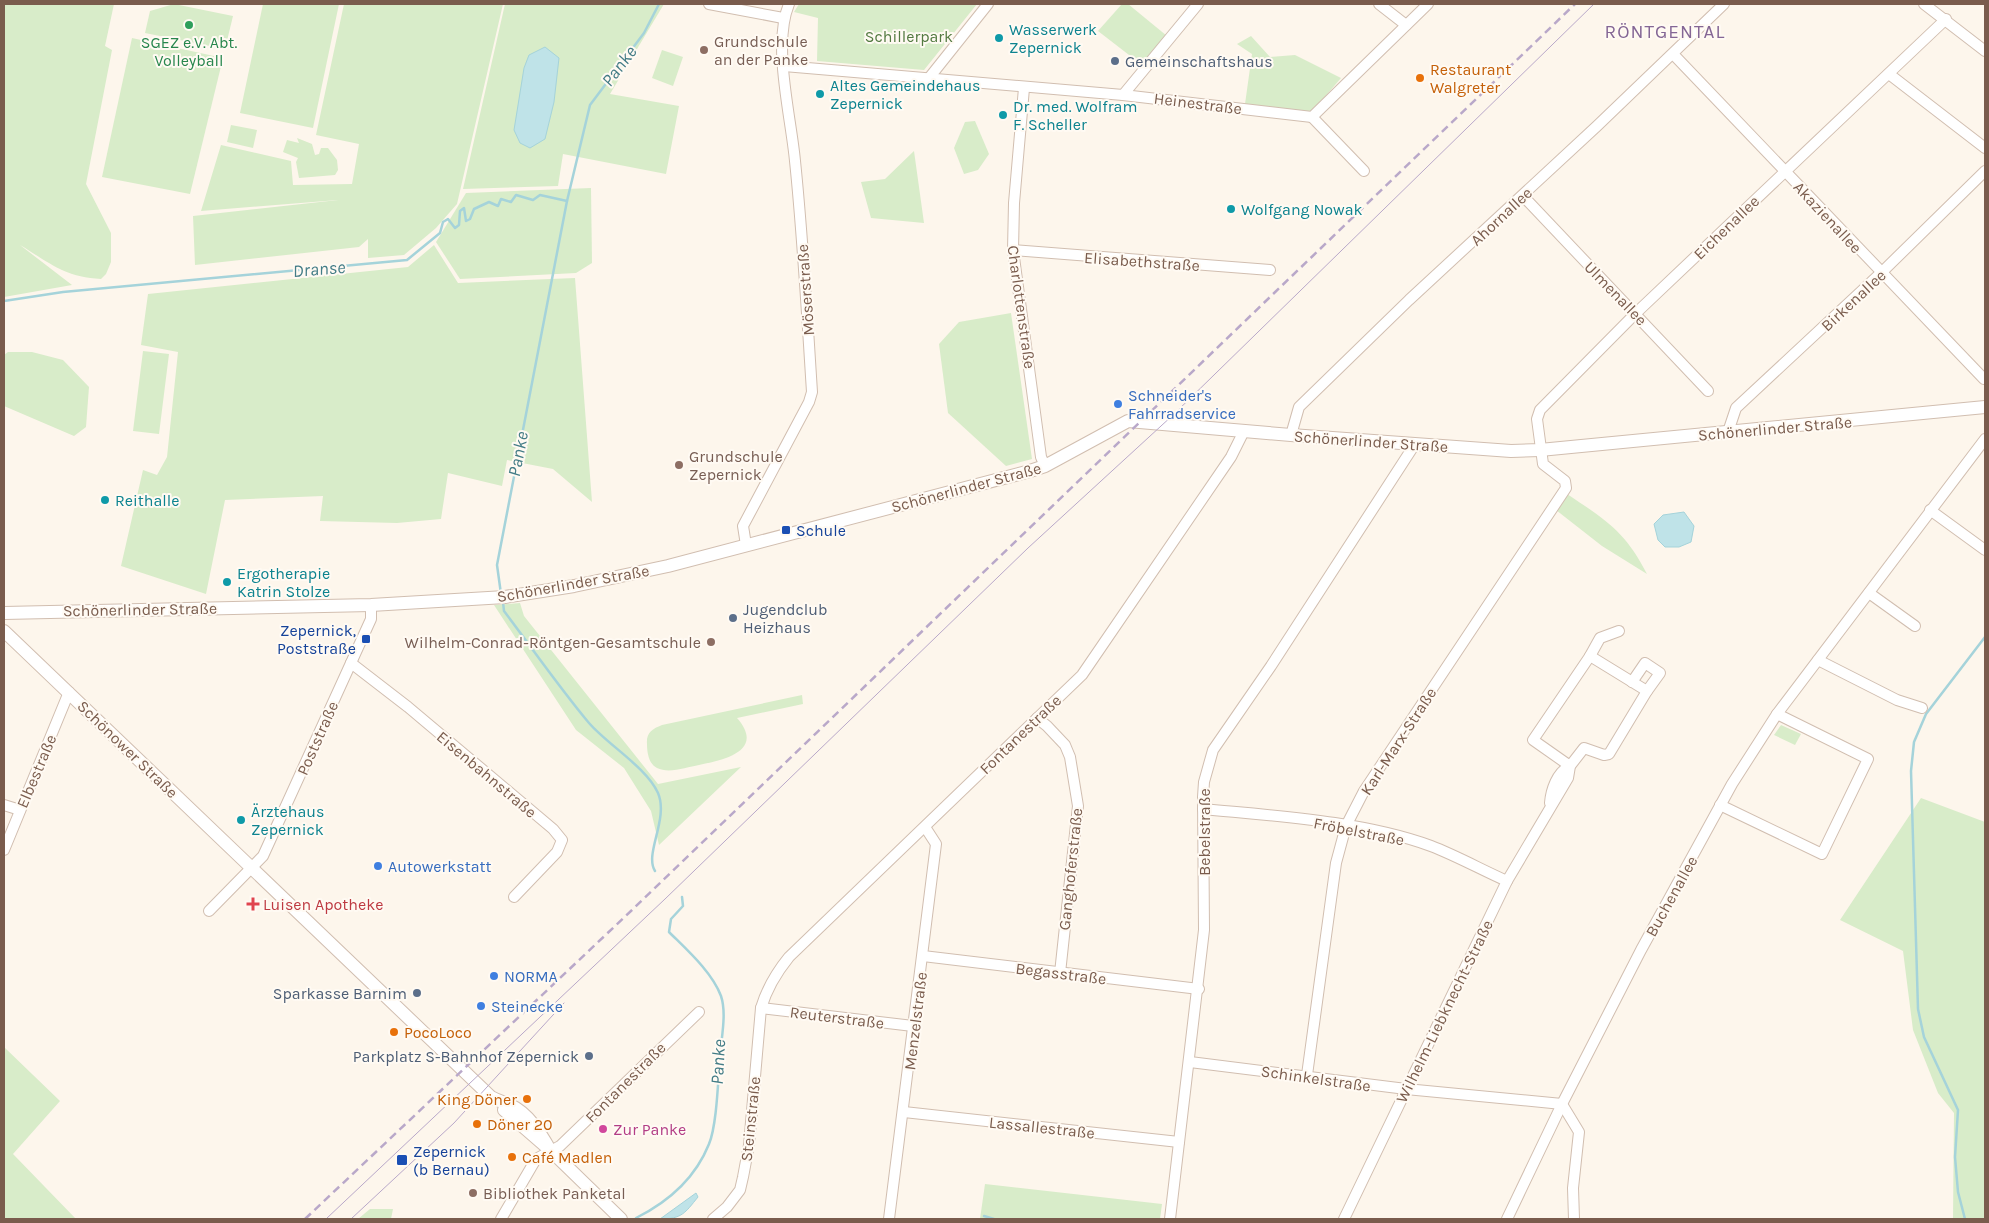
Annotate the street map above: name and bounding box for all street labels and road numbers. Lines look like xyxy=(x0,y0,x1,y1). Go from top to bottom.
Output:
street label: Heinestraße xyxy=(1153,89,1243,118)
street label: Akazienallee xyxy=(1790,177,1866,257)
street label: Ahornallee xyxy=(1467,183,1536,250)
street label: Eichenallee xyxy=(1690,191,1763,263)
street label: Möserstraße xyxy=(793,244,818,336)
street label: Charlottenstraße xyxy=(1003,244,1040,370)
street label: Elisabethstraße xyxy=(1084,248,1200,275)
street label: Ulmenallee xyxy=(1580,257,1651,329)
street label: Birkenallee xyxy=(1817,266,1890,335)
street label: Schönerlinder Straße xyxy=(1697,412,1853,445)
street label: Schönerlinder Straße xyxy=(1293,427,1449,456)
street label: Schönerlinder Straße xyxy=(889,458,1043,517)
street label: Schönerlinder Straße xyxy=(495,561,651,606)
street label: Schönerlinder Straße xyxy=(63,599,217,620)
street label: Karl-Marx-Straße xyxy=(1357,684,1440,799)
street label: Fontanestraße xyxy=(976,691,1065,778)
street label: Schönower Straße xyxy=(73,697,182,802)
street label: Poststraße xyxy=(293,698,342,778)
street label: Eisenbahnstraße xyxy=(433,727,541,822)
street label: Elbestraße xyxy=(12,731,60,811)
street label: Bebelstraße xyxy=(1195,788,1214,876)
street label: Ganghoferstraße xyxy=(1055,807,1086,931)
street label: Fröbelstraße xyxy=(1312,813,1406,850)
street label: Buchenallee xyxy=(1641,852,1701,940)
street label: Wilhelm-Liebknecht-Straße xyxy=(1392,917,1497,1106)
street label: Begasstraße xyxy=(1014,958,1107,988)
street label: Menzelstraße xyxy=(900,971,931,1071)
street label: Reuterstraße xyxy=(789,1002,885,1033)
street label: Fontanestraße xyxy=(581,1038,670,1127)
street label: Schinkelstraße xyxy=(1260,1061,1372,1096)
street label: Steinstraße xyxy=(737,1076,764,1162)
street label: Lassallestraße xyxy=(988,1113,1096,1142)

